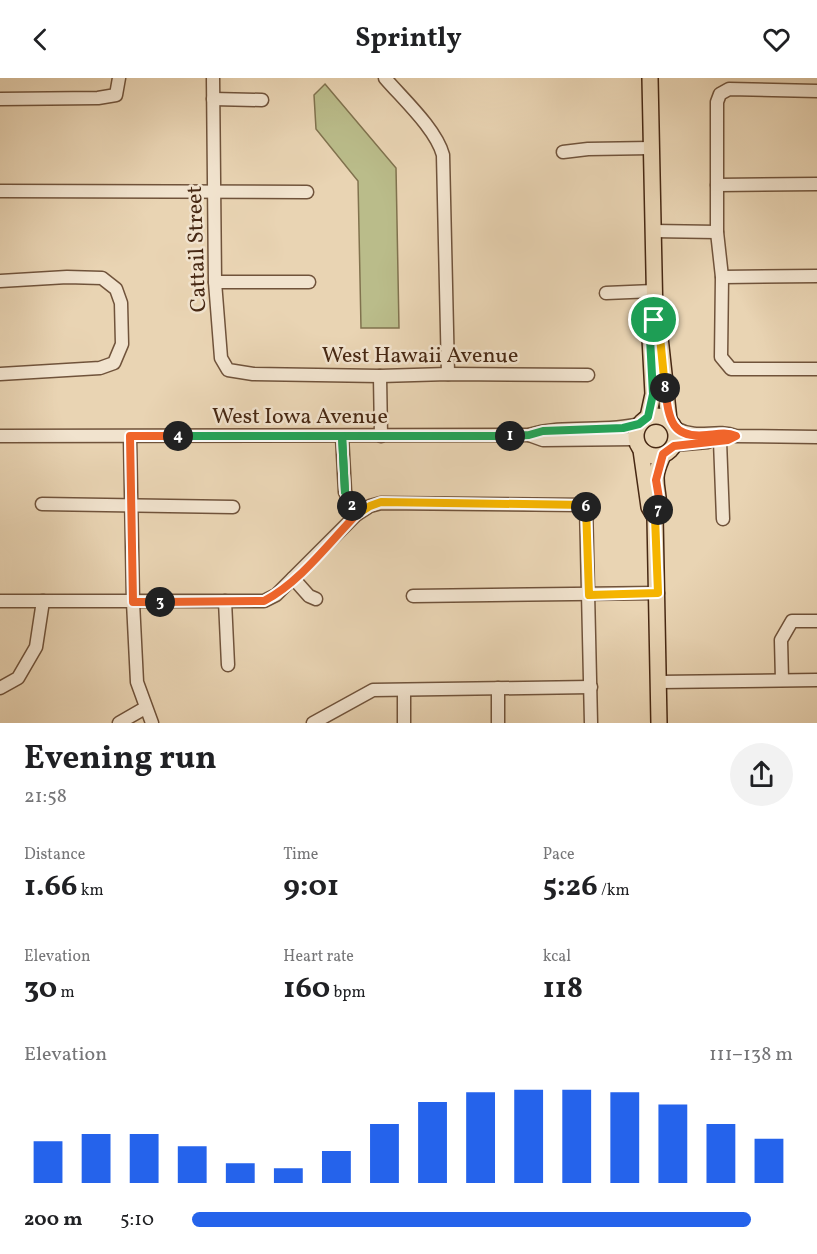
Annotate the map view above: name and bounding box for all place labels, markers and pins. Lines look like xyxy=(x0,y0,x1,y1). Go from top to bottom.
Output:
pin xyxy=(628,294,679,345)
pin: 8 xyxy=(650,373,680,403)
pin: 4 xyxy=(163,421,193,451)
pin: 1 xyxy=(495,421,525,451)
pin: 2 xyxy=(337,491,367,521)
pin: 6 xyxy=(571,492,601,522)
pin: 7 xyxy=(643,495,673,525)
pin: 3 xyxy=(145,587,175,617)

